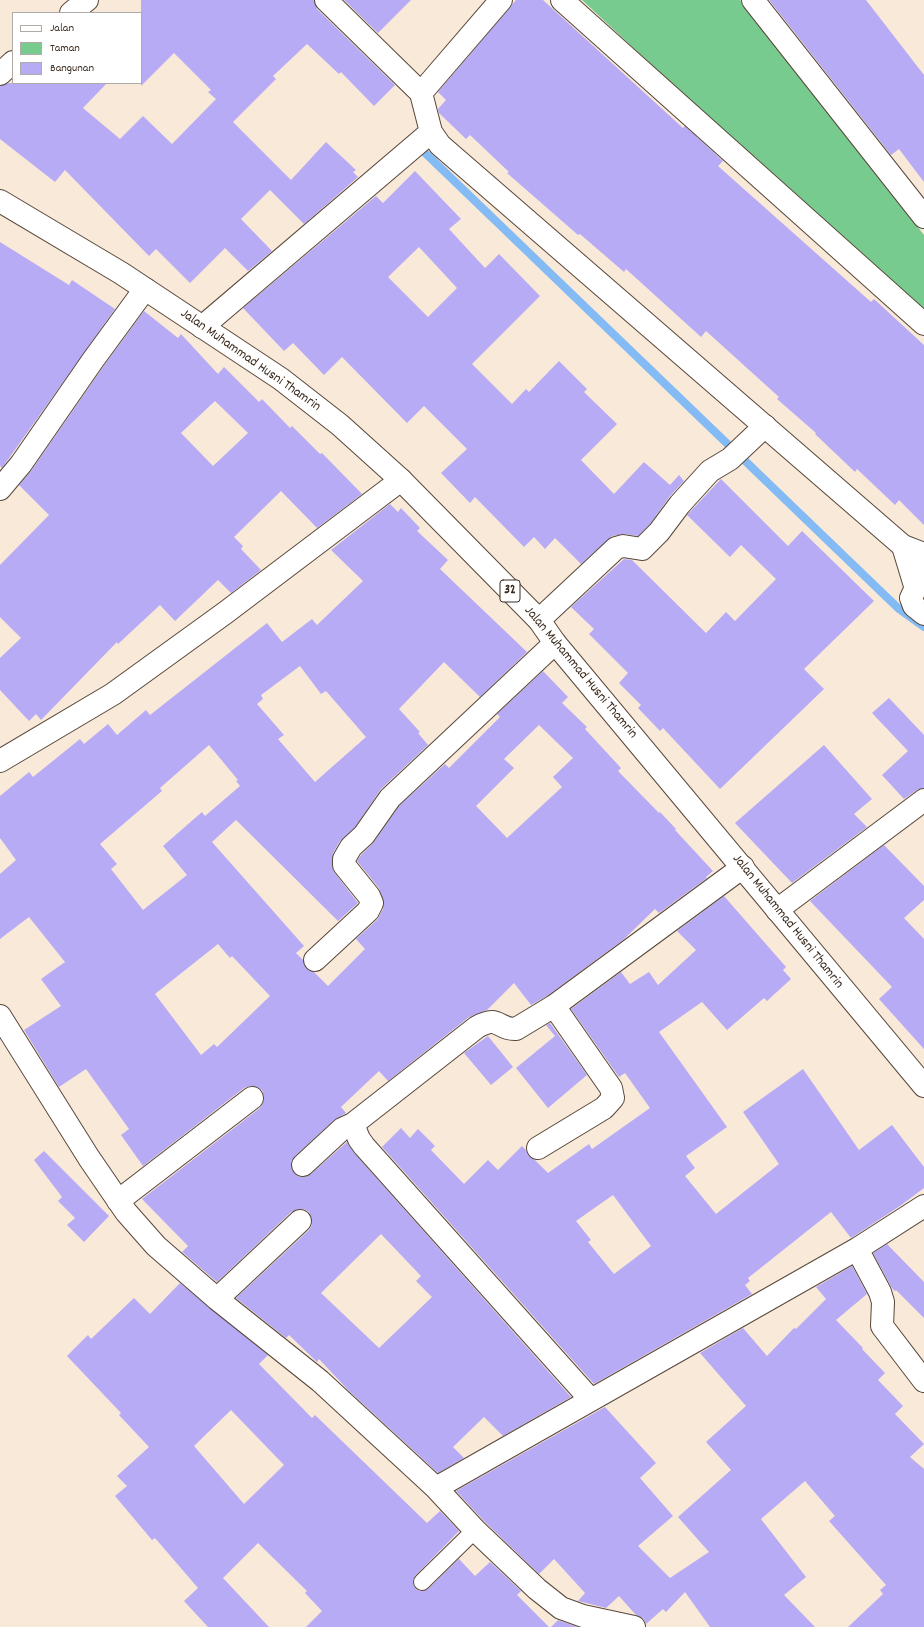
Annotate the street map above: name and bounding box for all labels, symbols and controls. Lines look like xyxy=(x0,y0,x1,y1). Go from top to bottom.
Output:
legend xyxy=(12,12,142,84)
text: Jalan xyxy=(50,20,74,37)
text: Taman xyxy=(50,40,80,57)
text: Bangunan xyxy=(50,60,94,77)
street label: Jalan Muhammad Husni Thamrin xyxy=(176,306,324,416)
road number: 32 xyxy=(500,580,520,602)
street label: Jalan Muhammad Husni Thamrin xyxy=(520,603,640,743)
street label: Jalan Muhammad Husni Thamrin xyxy=(728,852,846,992)

